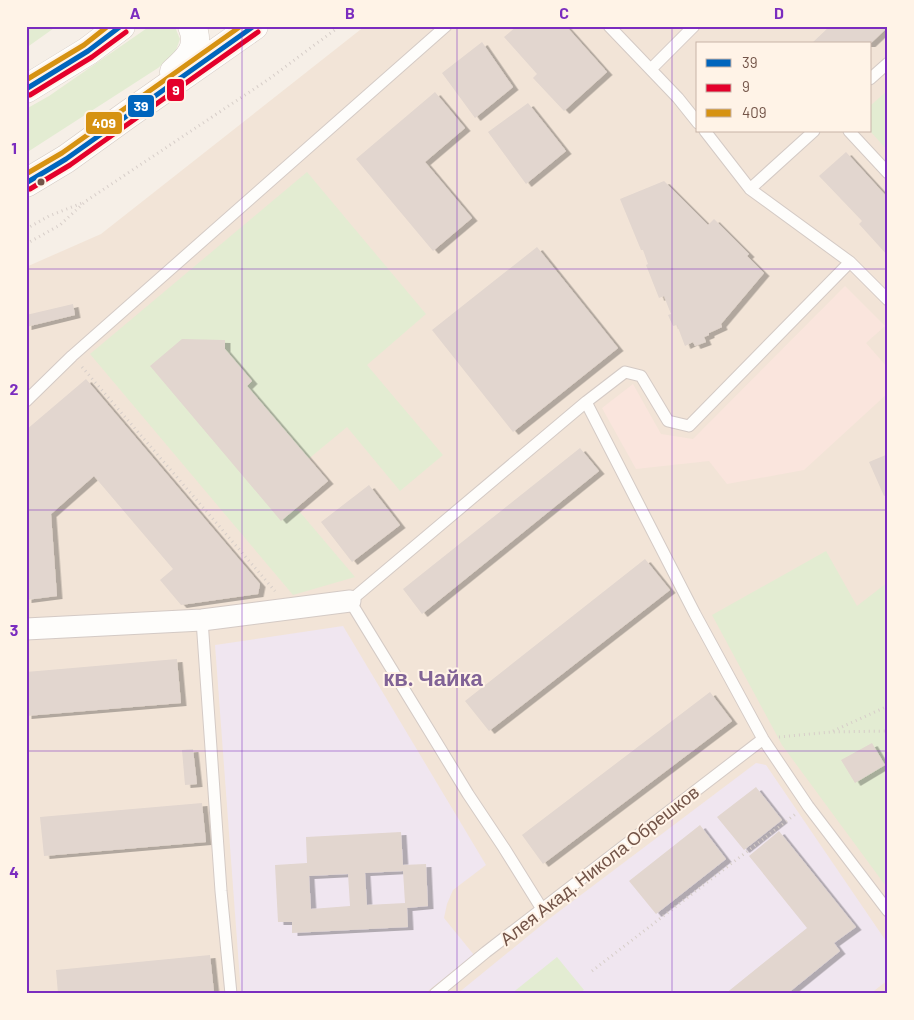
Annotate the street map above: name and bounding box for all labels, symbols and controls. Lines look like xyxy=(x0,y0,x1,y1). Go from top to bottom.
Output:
text: A xyxy=(130,3,141,22)
text: B xyxy=(345,3,355,22)
text: C xyxy=(559,3,569,22)
text: D xyxy=(774,3,784,22)
legend xyxy=(696,42,872,132)
text: 39 xyxy=(742,53,758,71)
text: 9 xyxy=(742,77,750,95)
line badge: 9 xyxy=(166,78,185,102)
text: 9 xyxy=(172,81,180,98)
line badge: 39 xyxy=(127,94,155,118)
text: 39 xyxy=(134,97,149,114)
text: 409 xyxy=(742,103,767,121)
line badge: 409 xyxy=(85,111,123,135)
text: 409 xyxy=(92,114,116,131)
text: 1 xyxy=(11,138,17,157)
unlabelled marker xyxy=(36,177,46,187)
text: 2 xyxy=(10,379,19,398)
text: 3 xyxy=(10,620,18,639)
district label: кв. Чайка xyxy=(383,664,483,690)
street label: Алея Акад. Никола Обрешков xyxy=(495,780,703,950)
text: 4 xyxy=(9,862,19,881)

